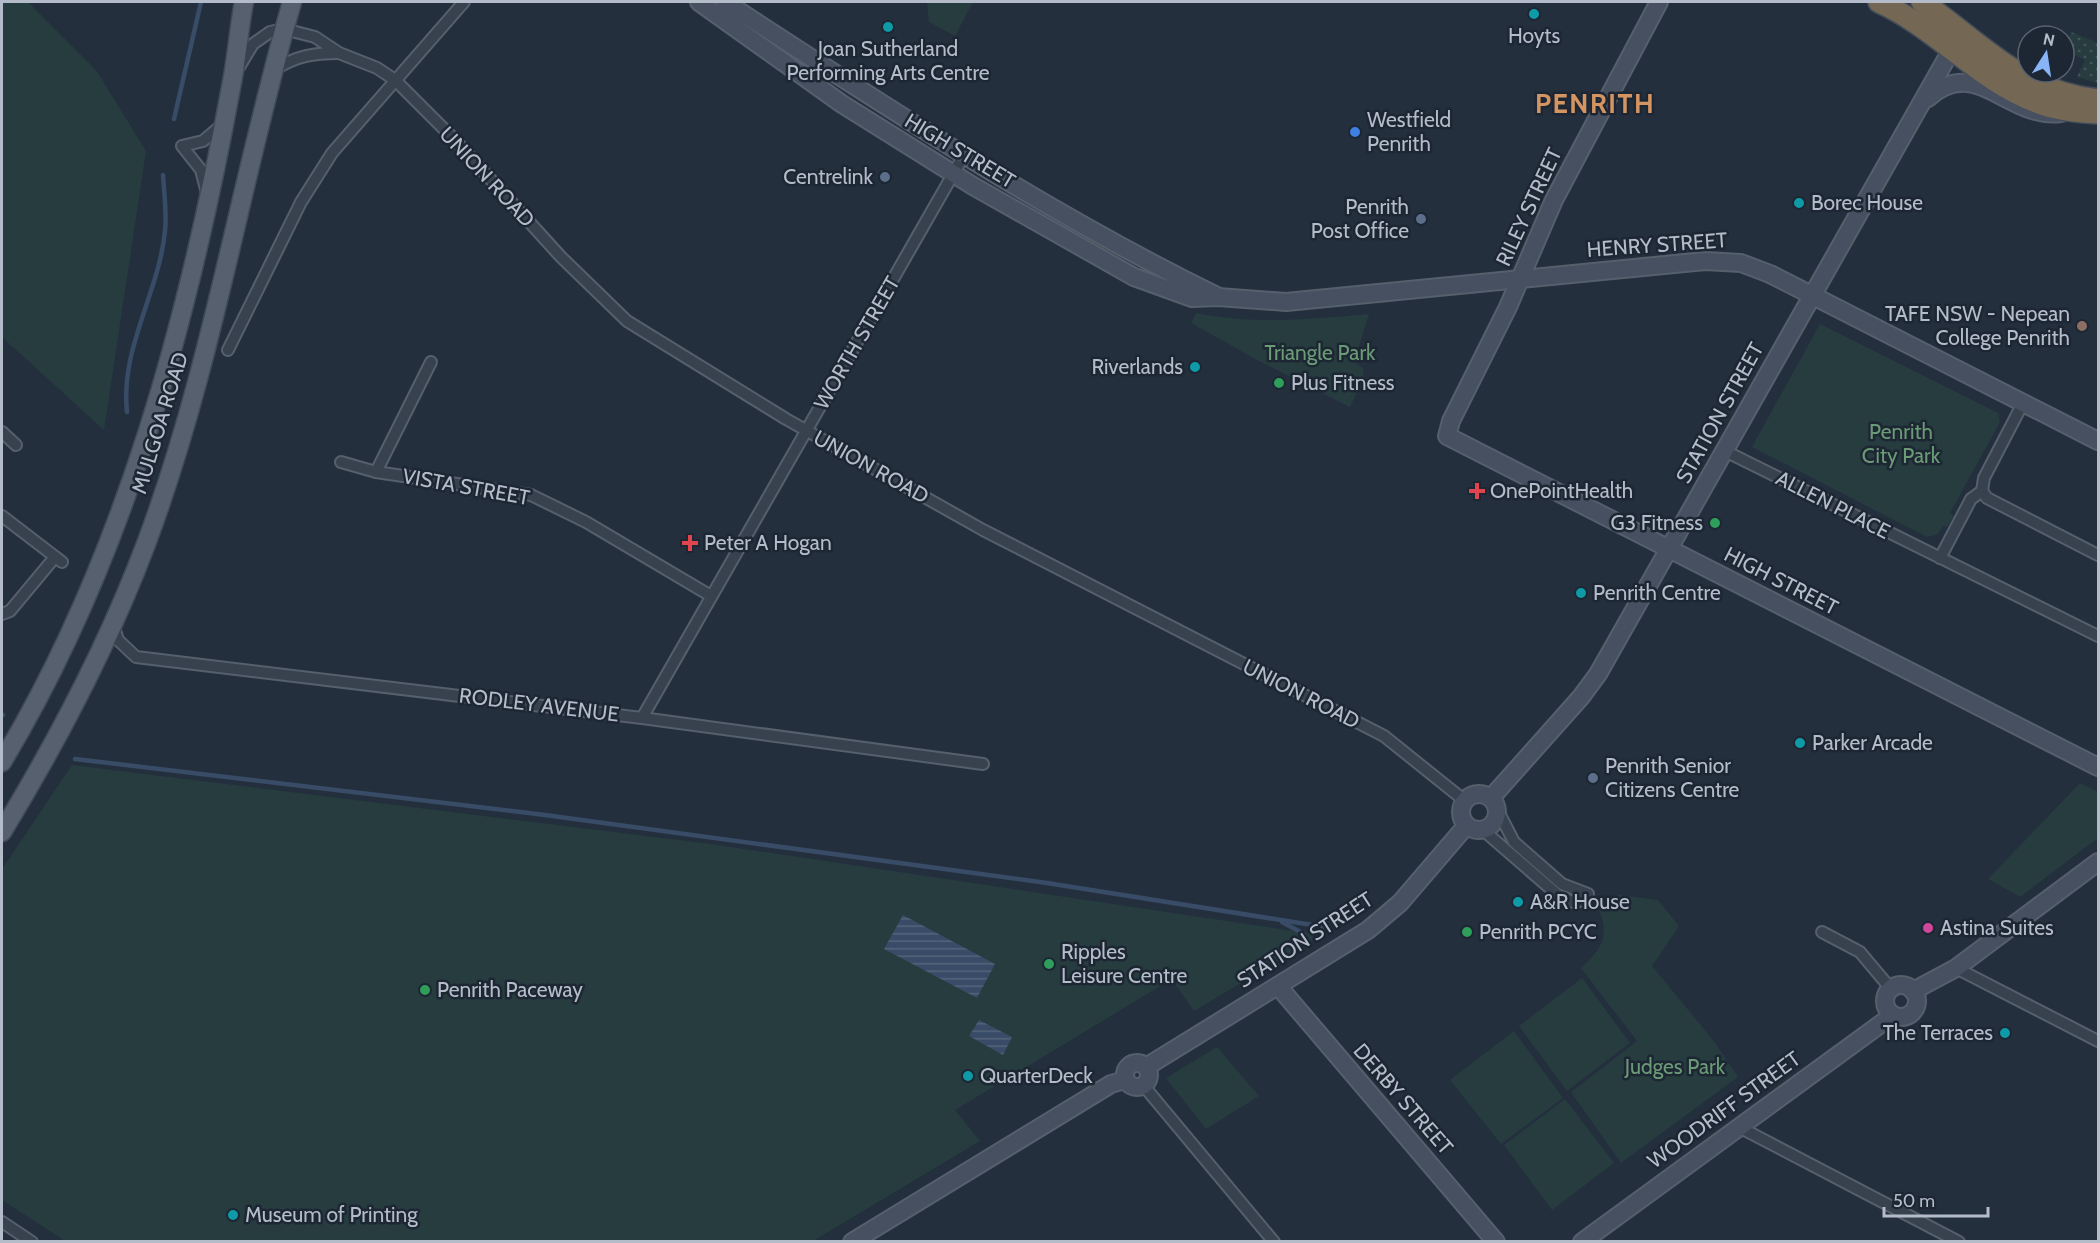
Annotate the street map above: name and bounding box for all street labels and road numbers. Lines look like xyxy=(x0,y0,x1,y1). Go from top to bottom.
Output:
street label: HIGH STREET xyxy=(900,108,1020,193)
street label: UNION ROAD xyxy=(435,121,540,232)
street label: RILEY STREET xyxy=(1490,144,1567,270)
street label: HENRY STREET xyxy=(1586,227,1728,262)
street label: WORTH STREET xyxy=(808,272,905,414)
street label: STATION STREET xyxy=(1671,338,1769,487)
street label: MULGOA ROAD xyxy=(126,349,193,497)
street label: UNION ROAD xyxy=(809,425,933,508)
street label: VISTA STREET xyxy=(401,463,532,510)
street label: ALLEN PLACE xyxy=(1772,465,1895,544)
street label: HIGH STREET xyxy=(1720,541,1842,620)
street label: UNION ROAD xyxy=(1239,653,1364,734)
street label: RODLEY AVENUE xyxy=(458,682,620,727)
street label: STATION STREET xyxy=(1232,886,1377,993)
street label: DERBY STREET xyxy=(1348,1038,1458,1159)
street label: WOODRIFF STREET xyxy=(1642,1046,1805,1173)

